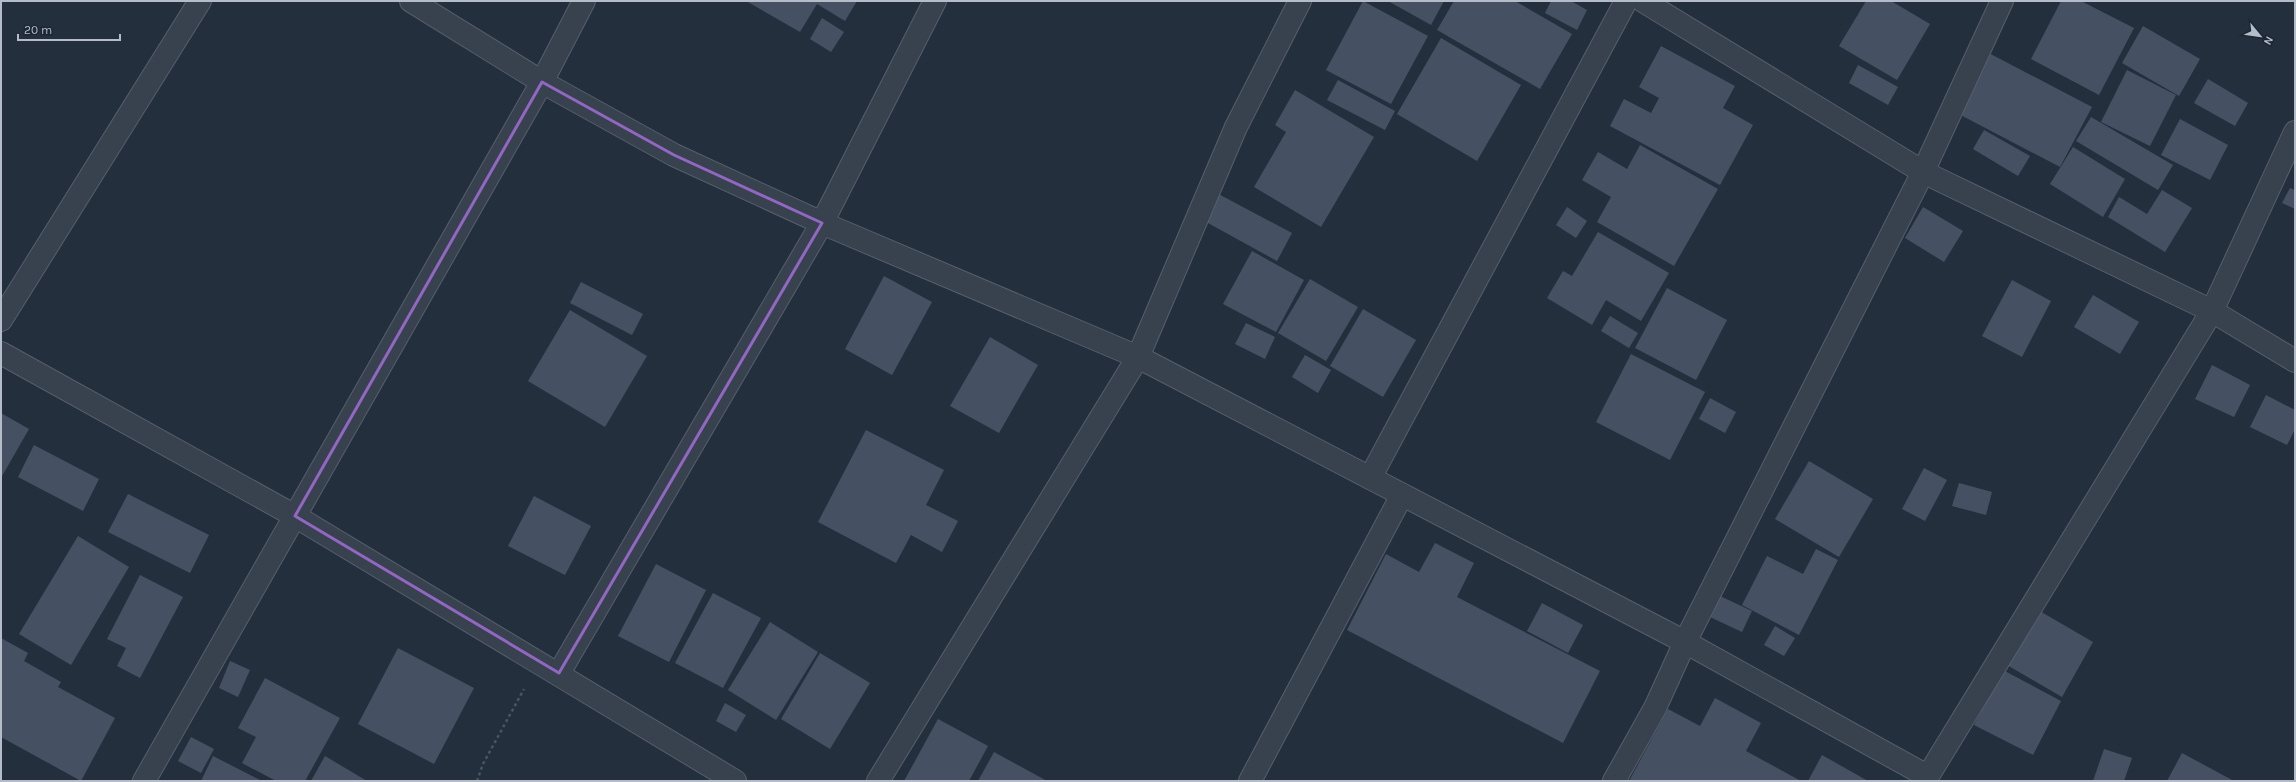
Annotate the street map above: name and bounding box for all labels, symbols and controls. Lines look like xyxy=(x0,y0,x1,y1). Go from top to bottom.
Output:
scale bar xyxy=(18,16,120,42)
north arrow xyxy=(2240,16,2280,56)
text: 20 m xyxy=(24,23,52,37)
text: N xyxy=(2261,34,2276,47)

